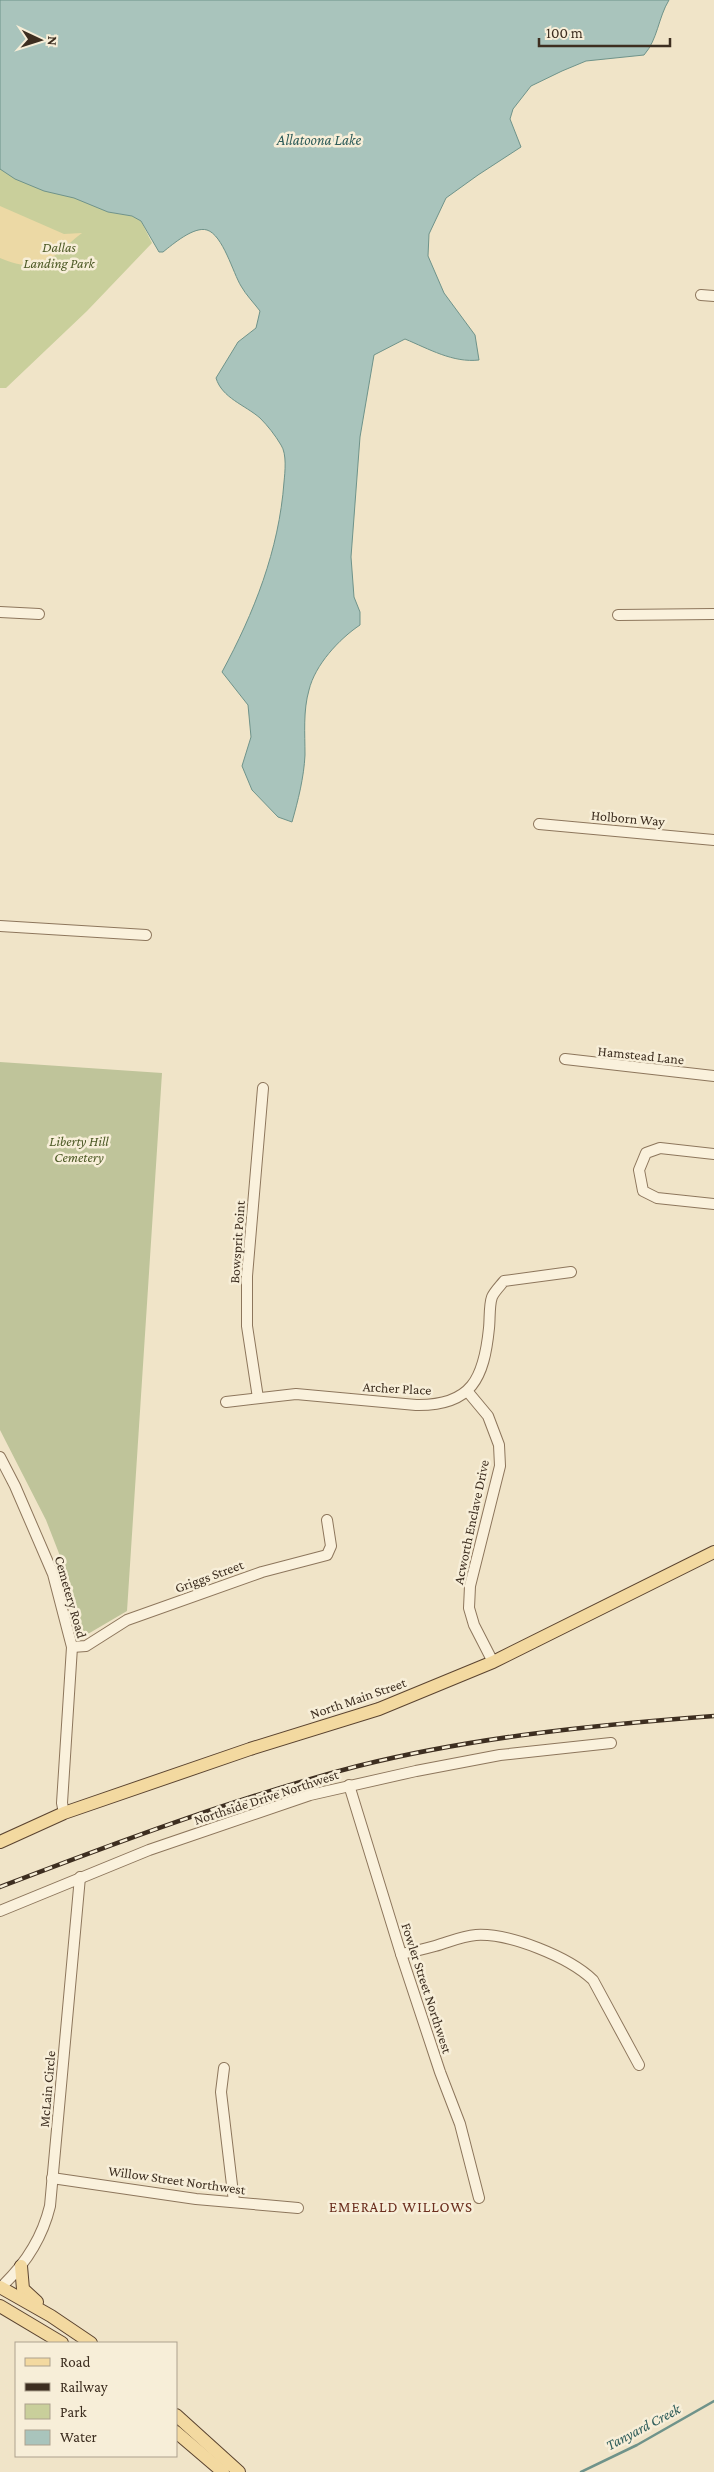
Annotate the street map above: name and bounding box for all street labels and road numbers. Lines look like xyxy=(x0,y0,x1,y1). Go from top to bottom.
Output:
street label: Holborn Way xyxy=(590,807,666,829)
street label: Hamstead Lane xyxy=(597,1043,685,1067)
street label: Bowsprit Point xyxy=(226,1200,248,1284)
street label: Archer Place xyxy=(362,1378,432,1398)
street label: Acworth Enclave Drive xyxy=(450,1458,492,1586)
street label: Cemetery Road xyxy=(52,1554,91,1641)
street label: Griggs Street xyxy=(172,1556,246,1596)
street label: North Main Street xyxy=(308,1674,408,1722)
street label: Northside Drive Northwest xyxy=(192,1766,341,1828)
street label: Fowler Street Northwest xyxy=(398,1921,456,2056)
street label: McLain Circle xyxy=(36,2050,58,2128)
street label: Willow Street Northwest xyxy=(107,2162,247,2198)

